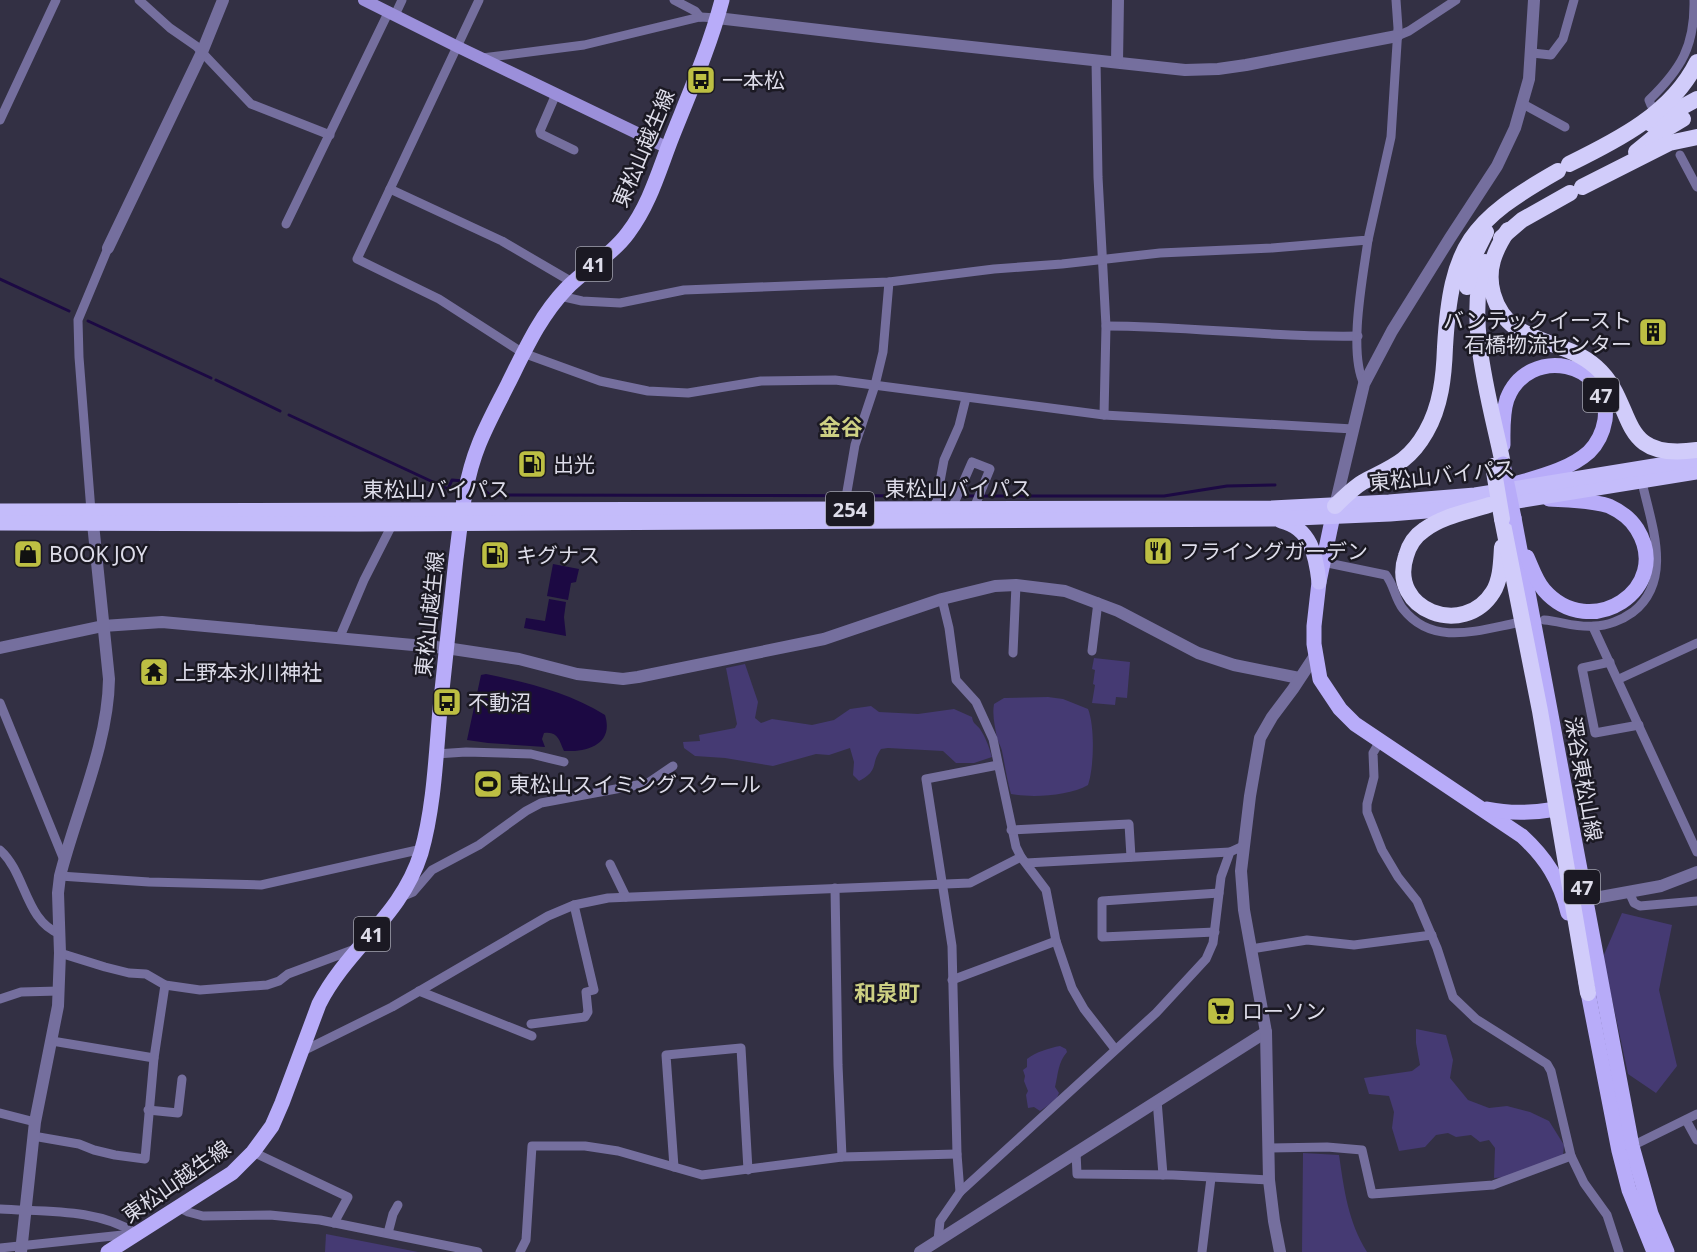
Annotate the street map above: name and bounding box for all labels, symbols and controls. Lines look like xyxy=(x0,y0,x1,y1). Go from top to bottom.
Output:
bus stop icon: 一本松 xyxy=(685,64,717,96)
place label: 一本松 xyxy=(722,66,785,94)
street label: 東松山越生線 xyxy=(605,85,681,211)
road number: 41 xyxy=(576,247,612,281)
place label: バンテックイースト 石橋物流センター xyxy=(1443,306,1632,358)
building icon: バンテックイースト 石橋物流センター xyxy=(1637,316,1669,348)
road number: 47 xyxy=(1583,378,1619,412)
district label: 金谷 xyxy=(819,411,863,441)
fuel station icon: 出光 xyxy=(516,448,548,480)
place label: 出光 xyxy=(553,450,595,478)
street label: 東松山バイパス xyxy=(1368,453,1516,497)
street label: 東松山バイパス xyxy=(885,474,1031,502)
street label: 東松山バイパス xyxy=(363,475,509,503)
road number: 254 xyxy=(826,492,874,526)
restaurant icon: フライングガーデン xyxy=(1142,535,1174,567)
place label: フライングガーデン xyxy=(1179,537,1368,565)
shop icon: BOOK JOY xyxy=(12,538,44,570)
fuel station icon: キグナス xyxy=(479,539,511,571)
place label: BOOK JOY xyxy=(49,540,148,568)
place label: キグナス xyxy=(516,541,600,569)
street label: 東松山越生線 xyxy=(408,550,450,678)
temple icon: 上野本氷川神社 xyxy=(138,656,170,688)
place label: 上野本氷川神社 xyxy=(175,658,322,686)
bus stop icon: 不動沼 xyxy=(431,686,463,718)
place label: 不動沼 xyxy=(468,688,531,716)
street label: 深谷東松山線 xyxy=(1559,715,1609,843)
sports icon: 東松山スイミングスクール xyxy=(472,768,504,800)
place label: 東松山スイミングスクール xyxy=(509,770,761,798)
road number: 47 xyxy=(1564,870,1600,904)
road number: 41 xyxy=(354,917,390,951)
district label: 和泉町 xyxy=(854,977,920,1007)
supermarket icon: ローソン xyxy=(1205,995,1237,1027)
place label: ローソン xyxy=(1242,997,1326,1025)
street label: 東松山越生線 xyxy=(116,1133,236,1229)

